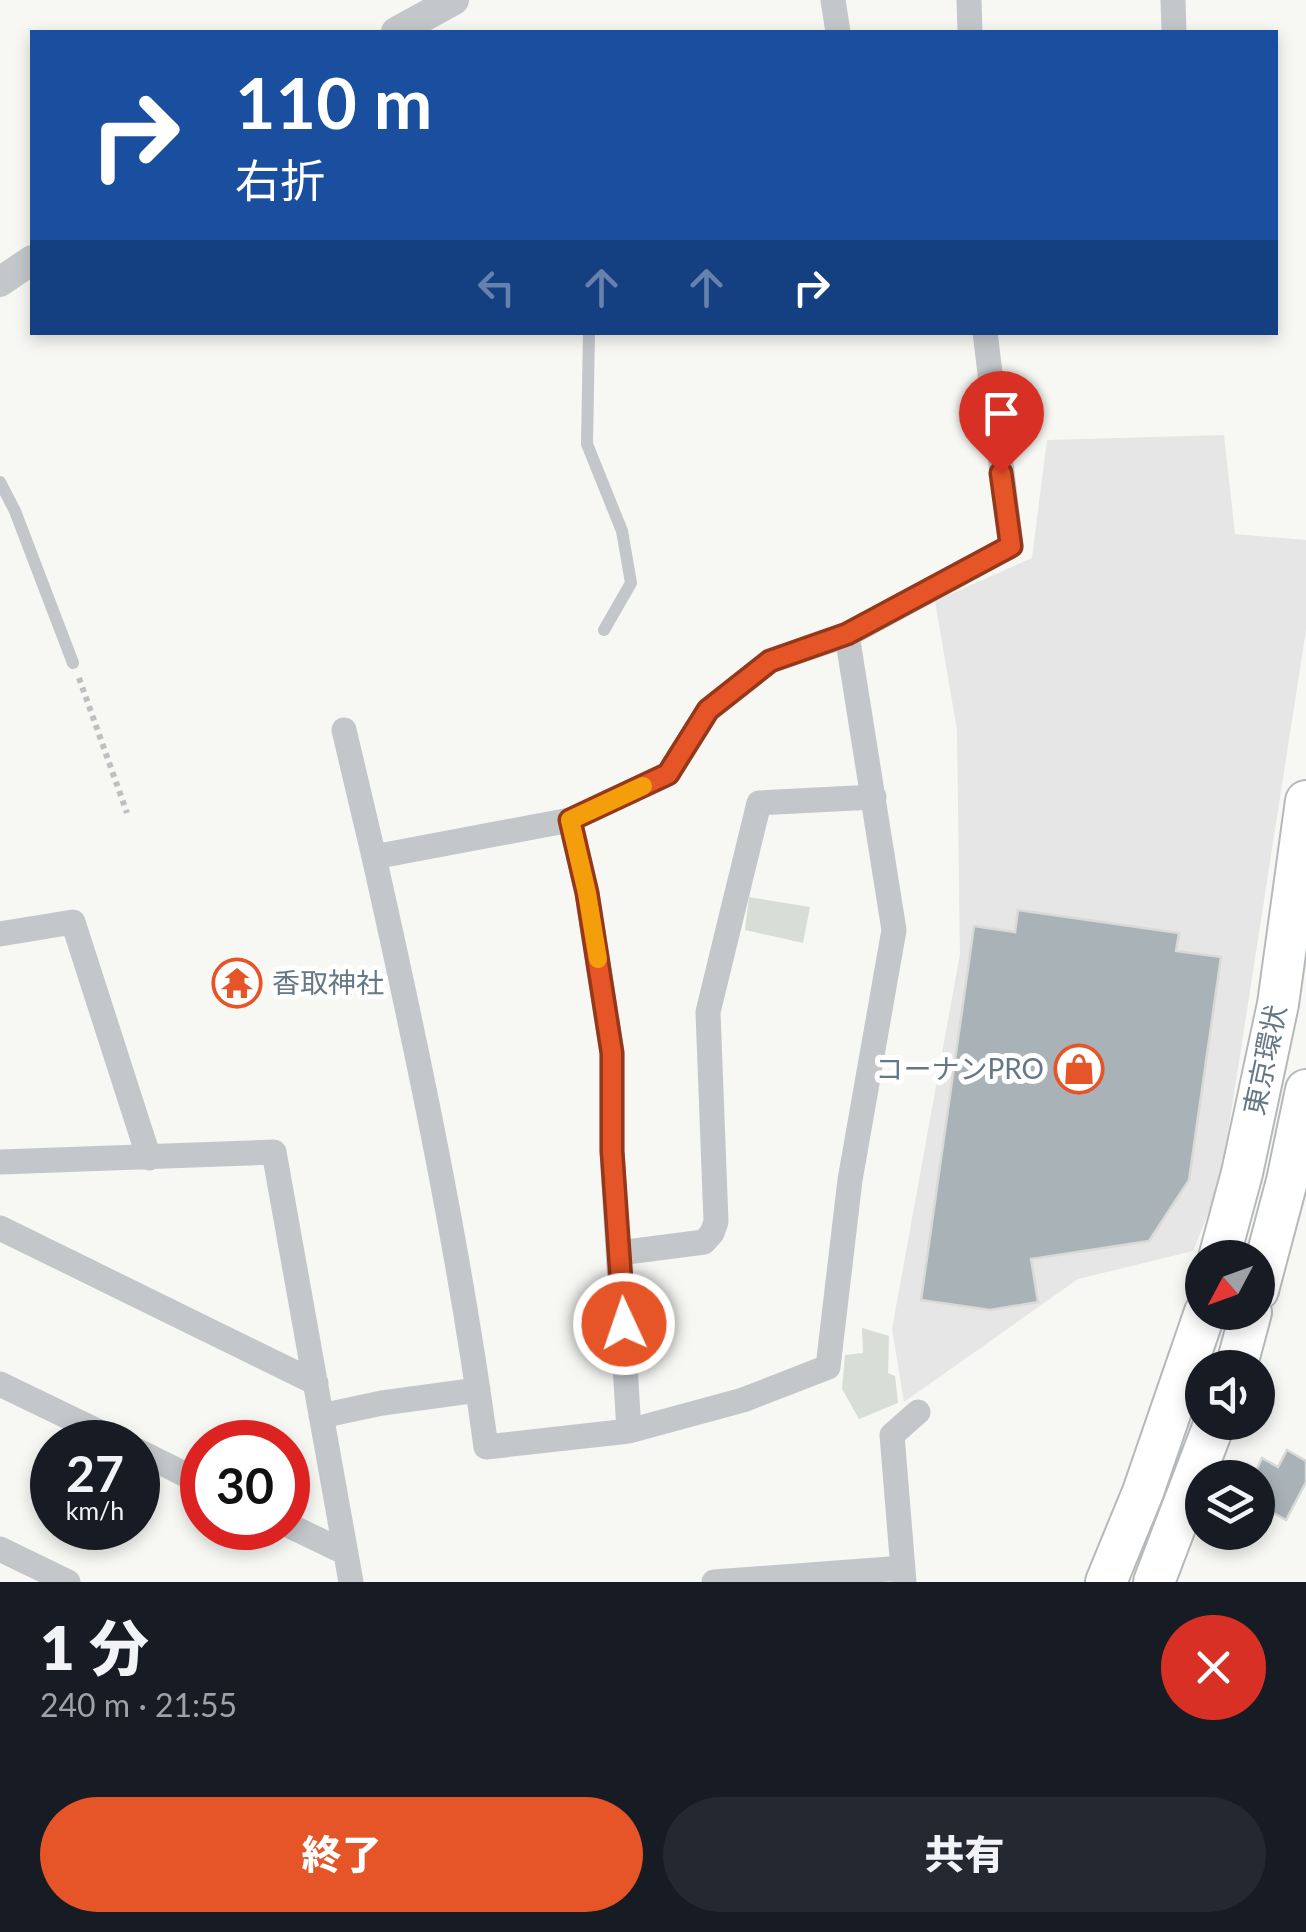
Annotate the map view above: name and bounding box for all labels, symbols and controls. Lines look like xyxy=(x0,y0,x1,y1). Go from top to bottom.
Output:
text: 110 m xyxy=(235,60,432,144)
icon: right xyxy=(70,70,200,200)
text: 右折 xyxy=(235,153,325,207)
icon: left xyxy=(469,260,524,315)
icon: ahead xyxy=(574,260,629,315)
icon: ahead xyxy=(679,260,734,315)
icon: right xyxy=(784,260,839,315)
pin xyxy=(959,371,1044,474)
icon: arrive xyxy=(974,386,1029,441)
temple icon: 香取神社 xyxy=(211,957,263,1009)
place label: 香取神社 xyxy=(272,965,384,999)
street label: 東京環状 xyxy=(1236,1001,1292,1118)
shop icon: コーナンPRO xyxy=(1053,1043,1105,1095)
place label: コーナンPRO xyxy=(875,1051,1044,1085)
north arrow xyxy=(1185,1240,1275,1330)
map controls xyxy=(1185,1240,1275,1550)
position arrow xyxy=(572,1272,676,1376)
button: sound xyxy=(1185,1350,1275,1440)
speed limit sign: 30 xyxy=(180,1420,310,1550)
text: 27 xyxy=(66,1443,124,1503)
button: layers xyxy=(1185,1460,1275,1550)
text: km/h xyxy=(66,1495,124,1525)
text: 1 分 xyxy=(40,1611,149,1683)
button: close xyxy=(1161,1615,1266,1720)
text: 240 m · 21:55 xyxy=(40,1685,237,1724)
button: 終了 xyxy=(40,1797,643,1912)
button: 共有 xyxy=(663,1797,1266,1912)

